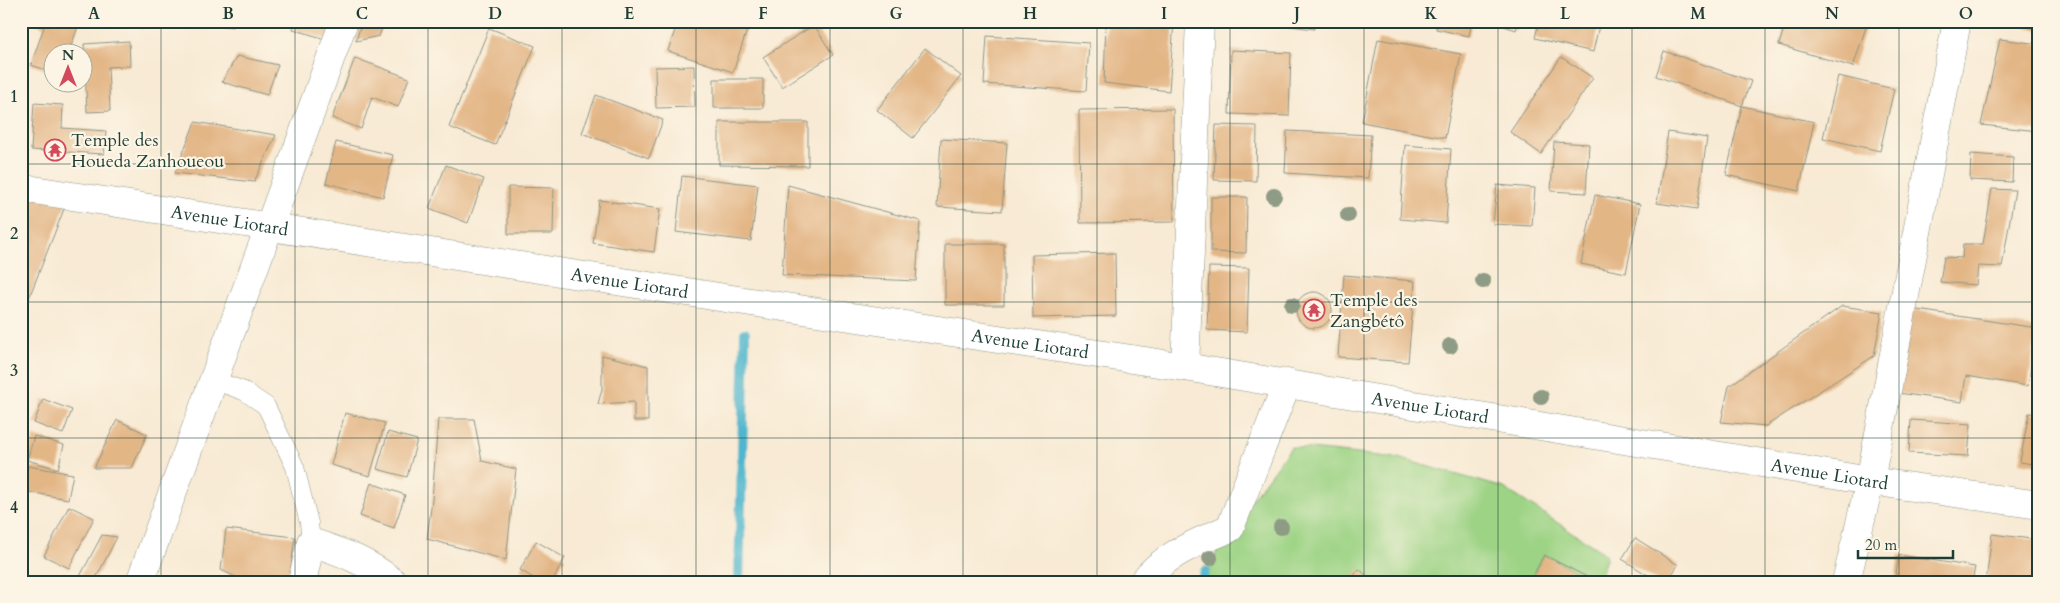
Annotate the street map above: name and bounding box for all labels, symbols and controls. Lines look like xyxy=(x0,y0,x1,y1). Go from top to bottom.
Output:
text: A xyxy=(88,3,100,25)
text: B xyxy=(222,3,234,25)
text: C xyxy=(356,3,368,25)
text: D xyxy=(488,3,502,25)
text: E xyxy=(624,3,634,25)
text: F xyxy=(758,3,768,25)
text: G xyxy=(889,3,903,25)
text: H xyxy=(1023,3,1037,25)
text: I xyxy=(1161,3,1167,25)
text: J xyxy=(1292,3,1300,25)
text: K xyxy=(1425,3,1438,25)
text: L xyxy=(1560,3,1571,25)
text: M xyxy=(1690,3,1706,25)
text: N xyxy=(1825,3,1839,25)
text: O xyxy=(1959,3,1973,25)
north arrow xyxy=(42,42,92,92)
text: N xyxy=(62,46,74,65)
text: 1 xyxy=(10,86,18,108)
place label: Temple des Houeda Zanhoueou xyxy=(71,128,224,174)
temple icon: Temple des Houeda Zanhoueou xyxy=(43,138,67,162)
street label: Avenue Liotard xyxy=(169,200,290,243)
text: 2 xyxy=(10,223,18,245)
street label: Avenue Liotard xyxy=(569,262,690,305)
place label: Temple des Zangbétô xyxy=(1330,288,1418,334)
temple icon: Temple des Zangbétô xyxy=(1302,298,1326,322)
street label: Avenue Liotard xyxy=(969,323,1091,365)
text: 3 xyxy=(10,360,18,382)
street label: Avenue Liotard xyxy=(1369,386,1491,430)
street label: Avenue Liotard xyxy=(1769,453,1890,496)
text: 4 xyxy=(10,497,18,519)
scale bar xyxy=(1858,528,1952,560)
text: 20 m xyxy=(1865,535,1897,555)

